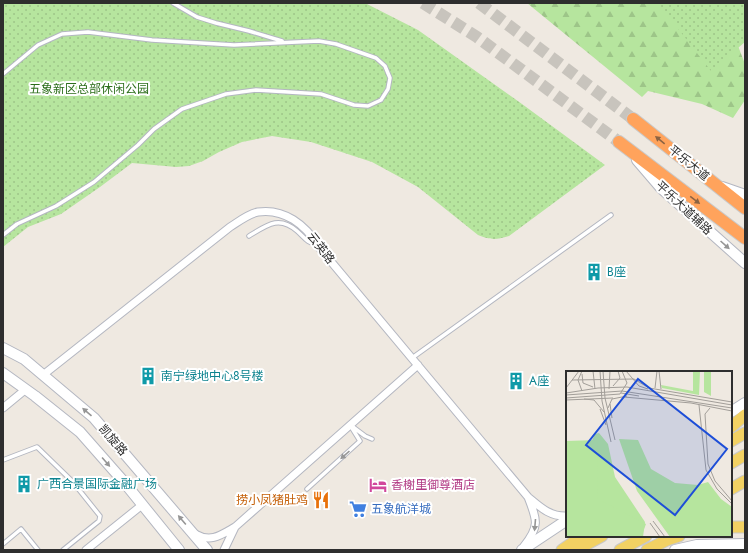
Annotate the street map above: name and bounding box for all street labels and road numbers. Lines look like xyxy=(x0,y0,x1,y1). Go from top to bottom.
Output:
street label: 平乐大道 xyxy=(665,141,713,185)
street label: 平乐大道辅路 xyxy=(652,177,716,239)
street label: 云英路 xyxy=(303,228,339,268)
street label: 凯旋路 xyxy=(94,421,132,459)

